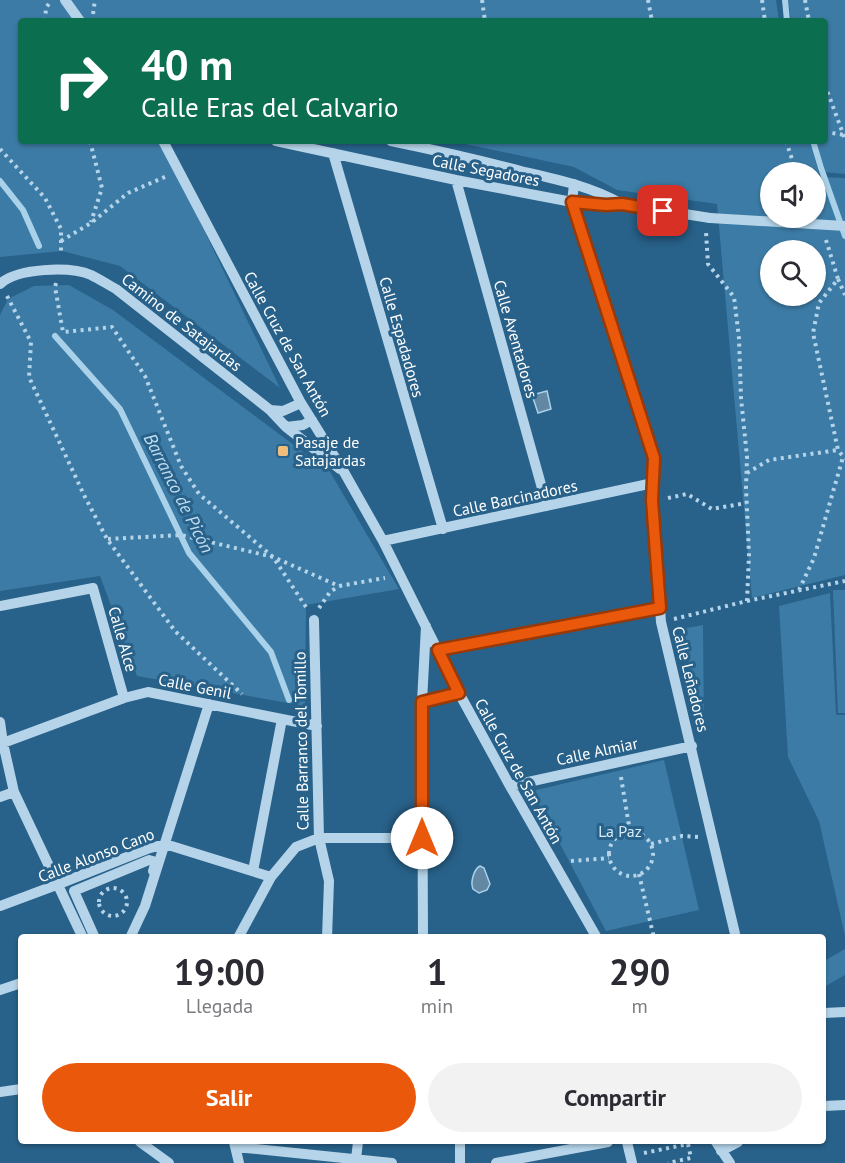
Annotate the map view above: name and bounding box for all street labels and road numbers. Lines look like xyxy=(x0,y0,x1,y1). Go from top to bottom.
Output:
street label: Calle Segadores xyxy=(431,150,542,190)
street label: Calle Cruz de San Antón xyxy=(240,268,336,420)
street label: Camino de Satajardas xyxy=(118,269,246,375)
street label: Calle Espadadores xyxy=(375,274,429,400)
street label: Calle Aventadores xyxy=(490,278,543,401)
street label: Calle Barcinadores xyxy=(451,475,579,521)
street label: Calle Alce xyxy=(104,604,142,674)
street label: Calle Leñadores xyxy=(668,624,714,734)
street label: Calle Barranco del Tomillo xyxy=(289,651,313,831)
street label: Calle Genil xyxy=(157,669,234,703)
street label: Calle Cruz de San Antón xyxy=(471,695,567,847)
street label: Calle Almiar xyxy=(554,733,640,769)
street label: Calle Alonso Cano xyxy=(35,824,157,886)

